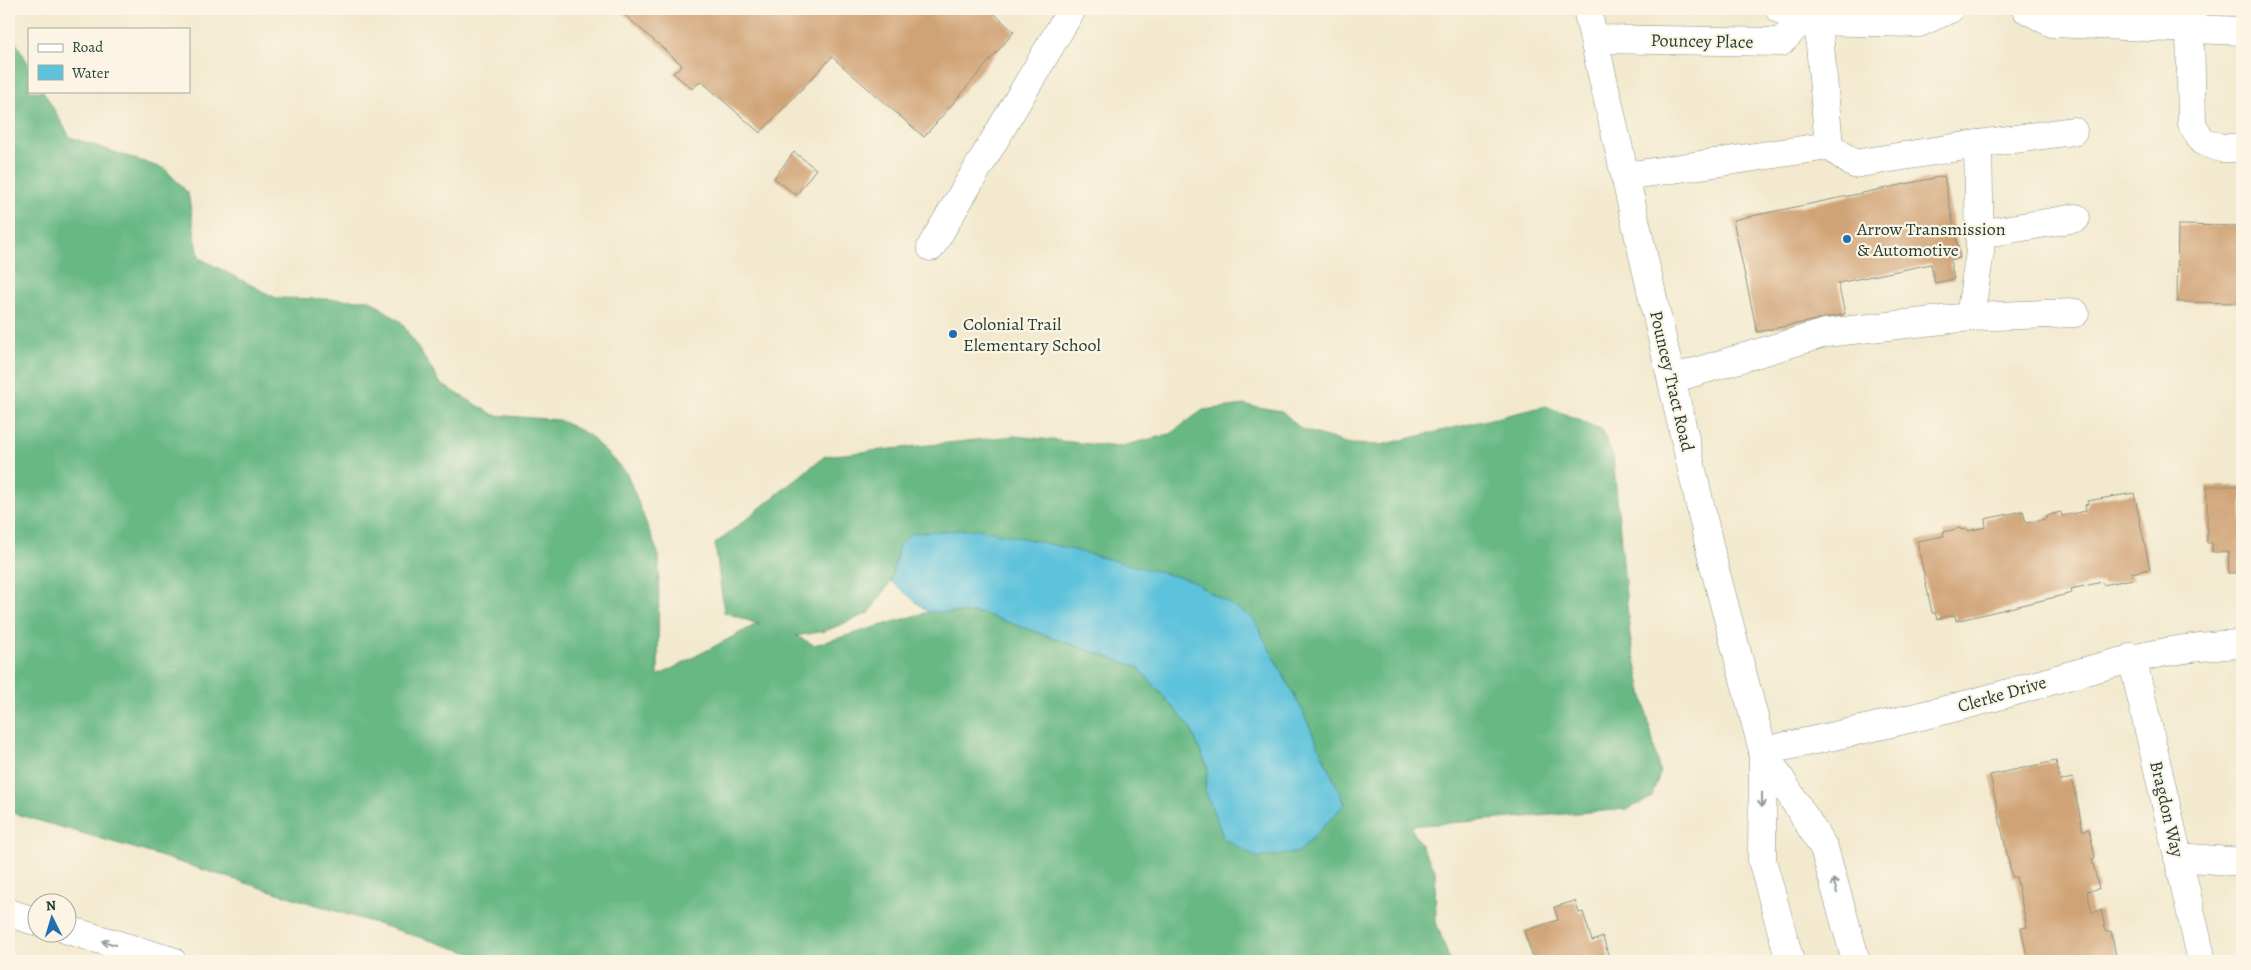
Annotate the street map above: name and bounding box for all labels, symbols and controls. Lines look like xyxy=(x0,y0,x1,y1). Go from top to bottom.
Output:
legend xyxy=(28,28,190,92)
street label: Pouncey Place xyxy=(1650,28,1754,54)
text: Road xyxy=(72,37,104,57)
text: Water xyxy=(71,63,109,83)
place label: Arrow Transmission & Automotive xyxy=(1856,217,2006,262)
marker: Arrow Transmission & Automotive xyxy=(1841,233,1853,245)
street label: Pouncey Tract Road xyxy=(1644,308,1700,454)
place label: Colonial Trail Elementary School xyxy=(963,312,1101,357)
marker: Colonial Trail Elementary School xyxy=(947,328,959,340)
street label: Clerke Drive xyxy=(1955,670,2049,718)
street label: Bragdon Way xyxy=(2144,758,2190,860)
one-way arrow xyxy=(1757,791,1767,807)
one-way arrow xyxy=(1830,878,1839,894)
north arrow xyxy=(28,892,78,942)
text: N xyxy=(45,896,57,915)
one-way arrow xyxy=(101,937,117,947)

